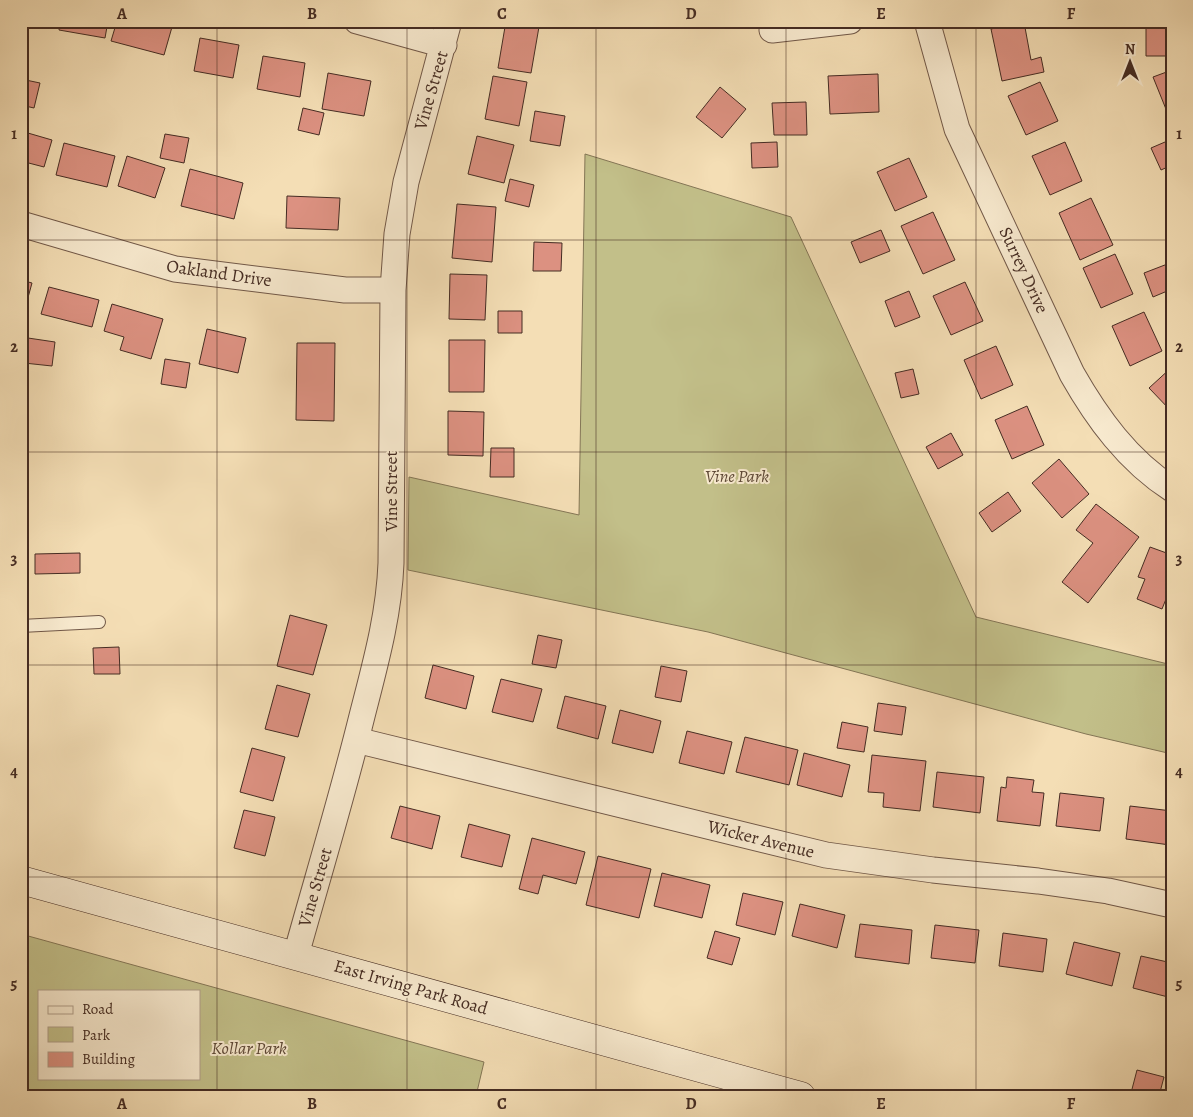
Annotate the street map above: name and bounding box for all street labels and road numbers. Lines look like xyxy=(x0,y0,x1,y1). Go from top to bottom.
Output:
street label: Vine Street xyxy=(408,48,454,133)
street label: Surrey Drive xyxy=(993,223,1055,317)
street label: Oakland Drive xyxy=(165,254,273,292)
street label: Vine Street xyxy=(379,450,403,533)
street label: Wicker Avenue xyxy=(704,814,817,864)
street label: Vine Street xyxy=(292,845,338,930)
street label: East Irving Park Road xyxy=(331,954,491,1021)

